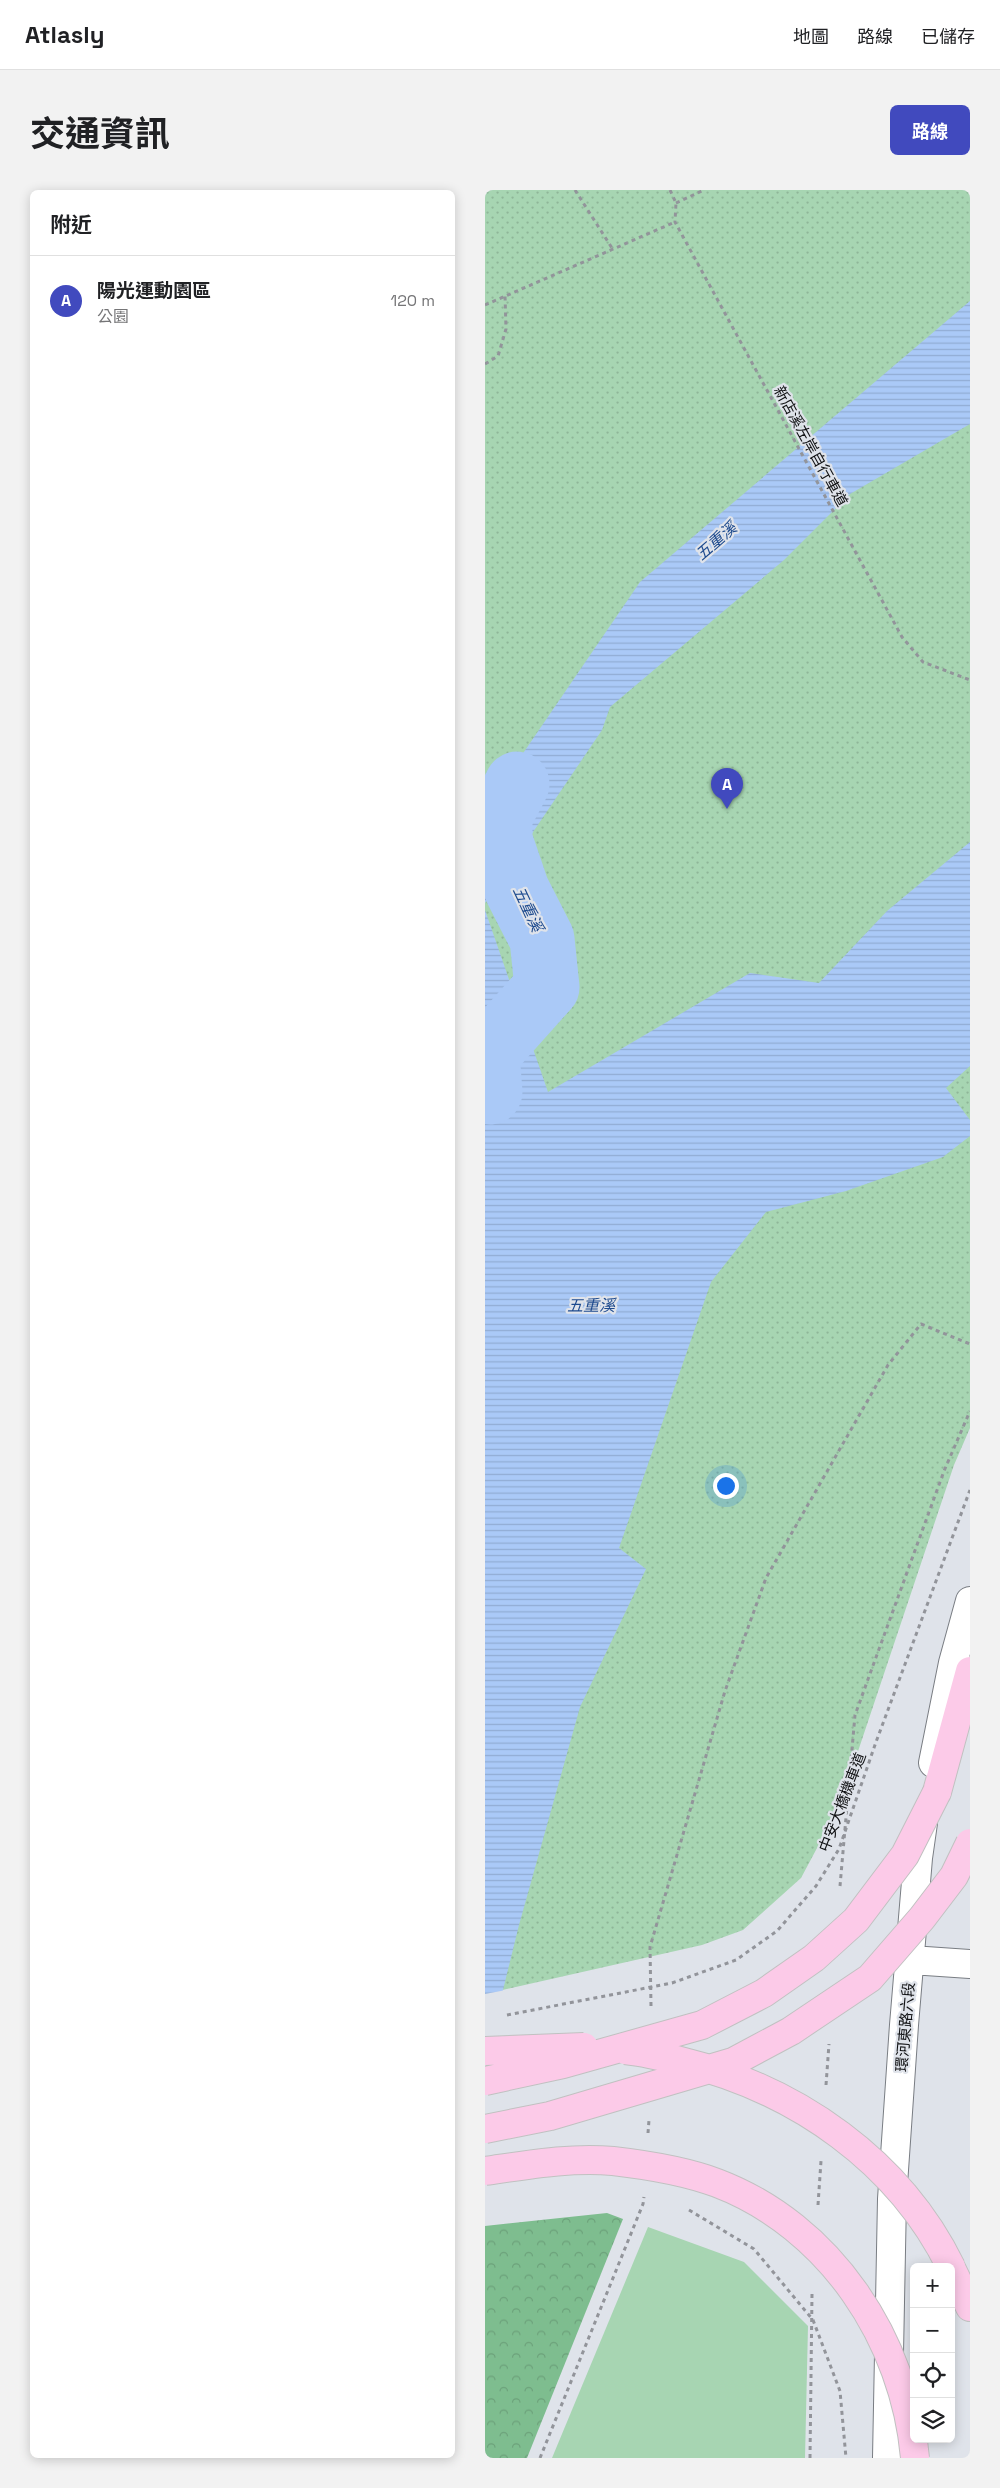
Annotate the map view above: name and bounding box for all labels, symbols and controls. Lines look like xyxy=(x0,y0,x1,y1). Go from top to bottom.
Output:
text: Atlasly xyxy=(25,19,104,50)
text: 地圖 xyxy=(793,25,829,48)
text: 路線 xyxy=(857,25,893,48)
text: 已儲存 xyxy=(921,25,975,48)
button: 路線 xyxy=(890,105,970,155)
text: 交通資訊 xyxy=(30,112,170,156)
text: 附近 xyxy=(50,211,92,238)
text: 陽光運動園區 xyxy=(97,278,211,303)
text: A xyxy=(61,290,71,311)
text: 120 m xyxy=(391,290,435,311)
text: 公園 xyxy=(97,306,129,327)
street label: 新店溪左岸自行車道 xyxy=(770,382,852,510)
water label: 五重溪 xyxy=(691,516,743,565)
pin: A xyxy=(711,768,743,809)
water label: 五重溪 xyxy=(508,883,549,937)
water label: 五重溪 xyxy=(567,1295,617,1316)
your location xyxy=(713,1473,739,1499)
street label: 中安大橋機車道 xyxy=(814,1750,870,1854)
street label: 環河東路六段 xyxy=(892,1981,918,2073)
map controls xyxy=(910,2263,955,2443)
button: + xyxy=(910,2263,955,2308)
button: − xyxy=(910,2308,955,2353)
button: locate xyxy=(910,2353,955,2398)
button: layers xyxy=(910,2398,955,2443)

